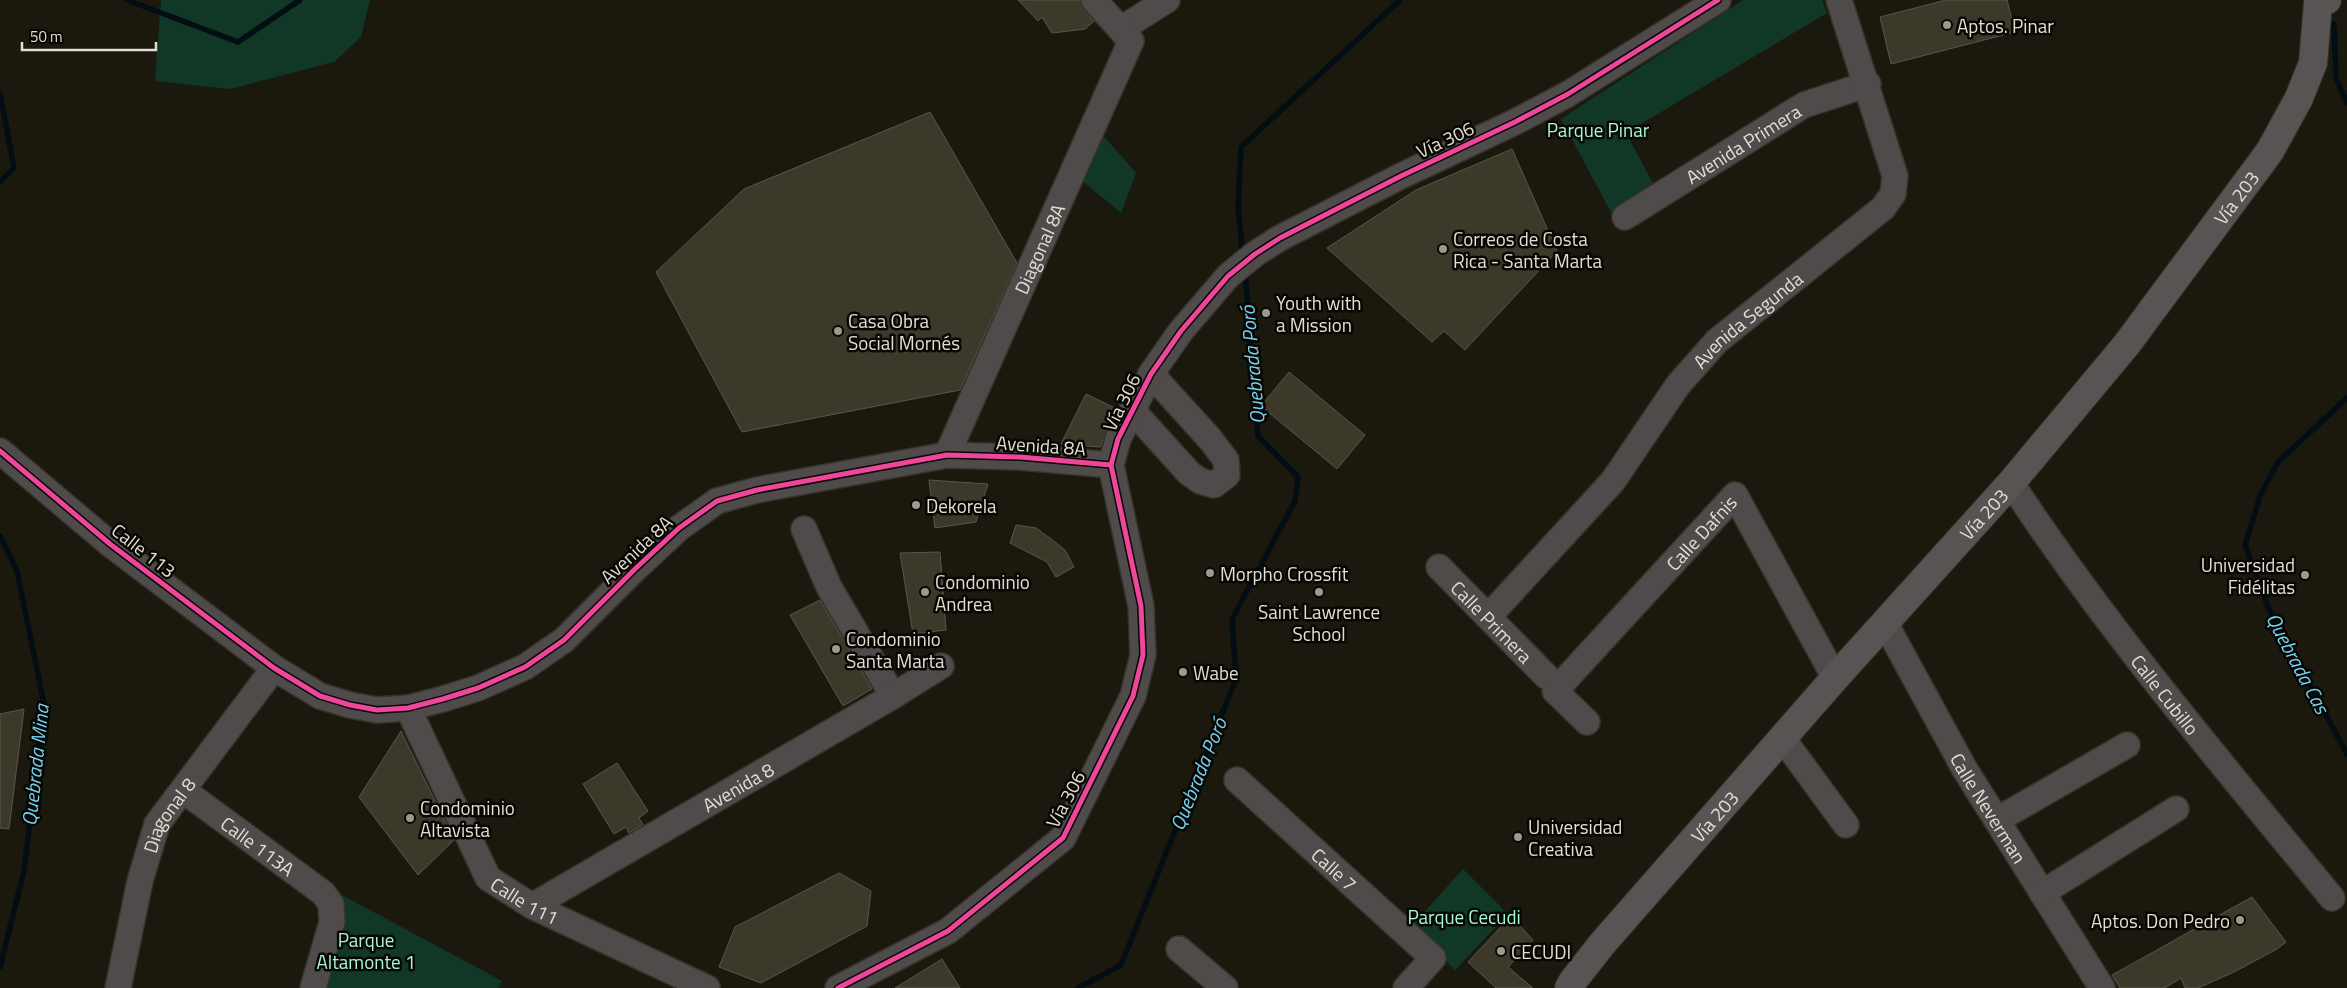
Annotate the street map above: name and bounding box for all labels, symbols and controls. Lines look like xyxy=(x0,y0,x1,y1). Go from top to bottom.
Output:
place label: Aptos. Pinar xyxy=(1957,11,2054,40)
marker: Aptos. Pinar xyxy=(1941,19,1953,31)
scale bar xyxy=(22,20,156,52)
text: 50 m xyxy=(30,25,63,48)
street label: Avenida Primera xyxy=(1679,96,1807,190)
street label: Vía 306 xyxy=(1411,113,1479,165)
park label: Parque Pinar xyxy=(1547,115,1650,144)
street label: Vía 203 xyxy=(2206,164,2265,230)
street label: Diagonal 8A xyxy=(1006,199,1072,298)
place label: Correos de Costa Rica - Santa Marta xyxy=(1453,224,1602,275)
marker: Correos de Costa Rica - Santa Marta xyxy=(1437,243,1449,255)
street label: Avenida Segunda xyxy=(1685,263,1809,374)
place label: Youth with a Mission xyxy=(1276,288,1362,339)
water label: Quebrada Poró xyxy=(1231,303,1273,426)
place label: Casa Obra Social Mornés xyxy=(848,306,960,357)
marker: Youth with a Mission xyxy=(1260,307,1272,319)
marker: Casa Obra Social Mornés xyxy=(832,325,844,337)
street label: Vía 306 xyxy=(1095,368,1147,436)
street label: Avenida 8A xyxy=(995,427,1087,463)
street label: Vía 203 xyxy=(1952,481,2014,546)
street label: Calle Dafnis xyxy=(1658,488,1743,577)
place label: Dekorela xyxy=(926,491,997,520)
marker: Dekorela xyxy=(910,499,922,511)
street label: Avenida 8A xyxy=(593,508,679,590)
street label: Calle 113 xyxy=(106,516,182,584)
place label: Universidad Fidélitas xyxy=(2201,550,2295,601)
place label: Morpho Crossfit xyxy=(1220,559,1349,588)
place label: Condominio Andrea xyxy=(935,567,1030,618)
marker: Morpho Crossfit xyxy=(1204,567,1216,579)
marker: Universidad Fidélitas xyxy=(2299,569,2311,581)
street label: Calle Primera xyxy=(1445,573,1540,670)
marker: Condominio Andrea xyxy=(919,586,931,598)
marker: Saint Lawrence School xyxy=(1313,586,1325,598)
place label: Saint Lawrence School xyxy=(1258,597,1380,648)
water label: Quebrada Cas xyxy=(2258,607,2338,720)
place label: Condominio Santa Marta xyxy=(846,624,945,675)
marker: Condominio Santa Marta xyxy=(830,643,842,655)
street label: Calle Cubillo xyxy=(2125,648,2207,741)
place label: Wabe xyxy=(1193,658,1239,687)
marker: Wabe xyxy=(1177,666,1189,678)
water label: Quebrada Mina xyxy=(13,702,57,827)
water label: Quebrada Poró xyxy=(1161,712,1235,835)
street label: Calle Neverman xyxy=(1944,747,2035,869)
street label: Avenida 8 xyxy=(697,754,779,819)
street label: Vía 306 xyxy=(1038,765,1092,833)
street label: Diagonal 8 xyxy=(135,770,202,856)
street label: Vía 203 xyxy=(1683,784,1745,849)
place label: Condominio Altavista xyxy=(420,793,515,844)
street label: Calle 113A xyxy=(215,808,301,882)
marker: Condominio Altavista xyxy=(404,812,416,824)
place label: Universidad Creativa xyxy=(1528,812,1622,863)
marker: Universidad Creativa xyxy=(1512,831,1524,843)
street label: Calle 7 xyxy=(1305,840,1364,897)
street label: Calle 111 xyxy=(485,869,564,931)
park label: Parque Cecudi xyxy=(1407,902,1521,931)
place label: Aptos. Don Pedro xyxy=(2091,906,2230,935)
marker: Aptos. Don Pedro xyxy=(2234,914,2246,926)
park label: Parque Altamonte 1 xyxy=(316,925,416,976)
place label: CECUDI xyxy=(1511,937,1571,966)
marker: CECUDI xyxy=(1495,945,1507,957)

